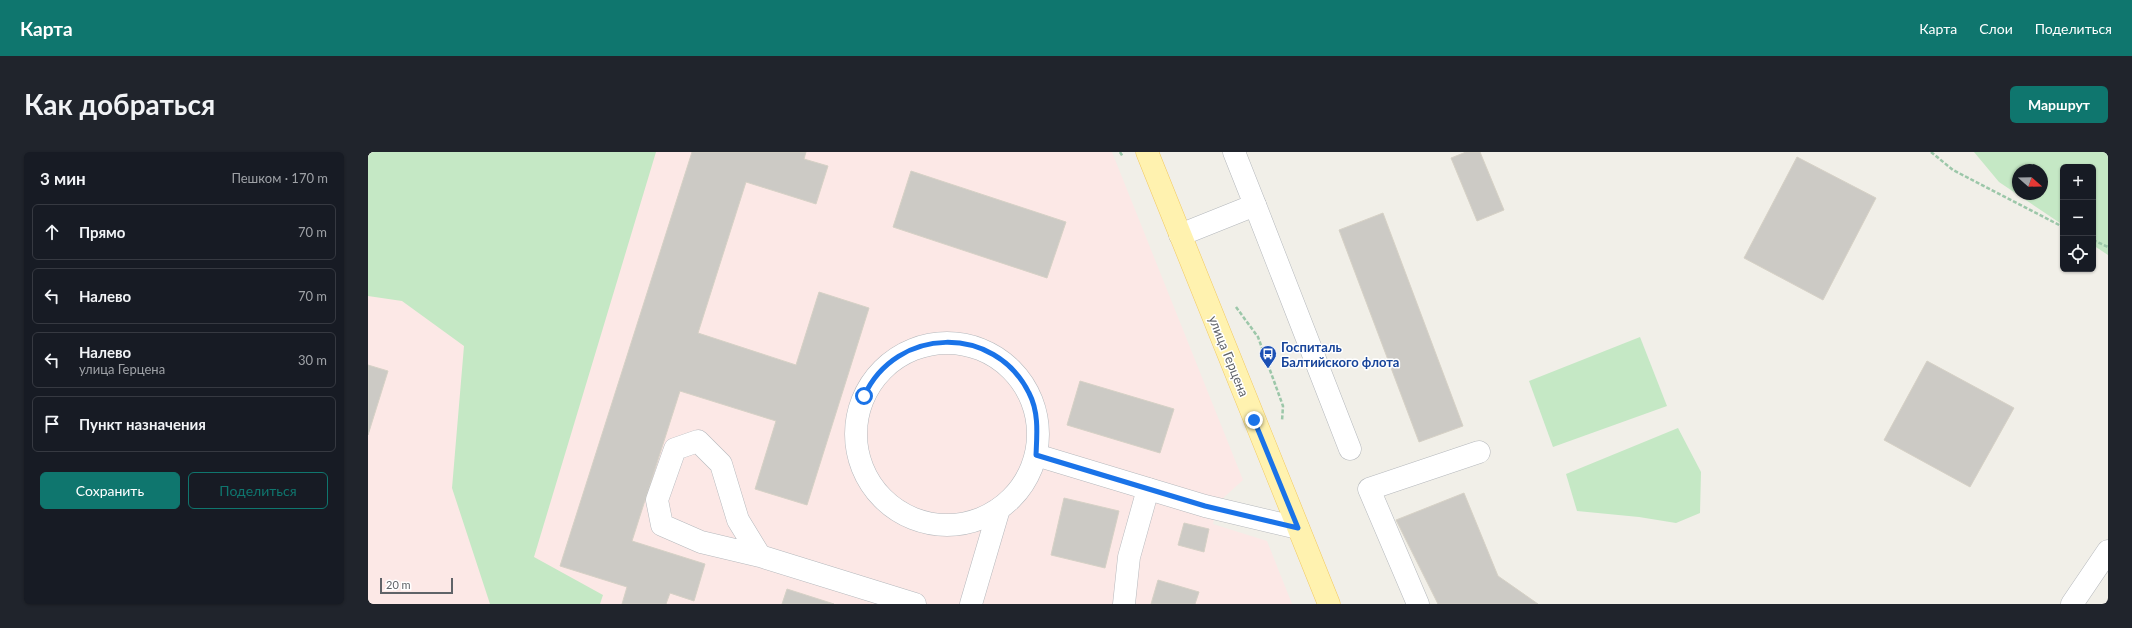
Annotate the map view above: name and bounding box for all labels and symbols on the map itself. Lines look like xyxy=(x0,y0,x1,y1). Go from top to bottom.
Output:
north arrow xyxy=(2012,164,2048,200)
street label: улица Герцена xyxy=(1205,313,1253,399)
place label: Госпиталь Балтийского флота xyxy=(1281,339,1399,370)
bus stop icon: Госпиталь Балтийского флота xyxy=(1258,344,1278,369)
route start xyxy=(855,387,873,405)
route end xyxy=(1245,411,1263,429)
scale bar xyxy=(380,576,453,595)

